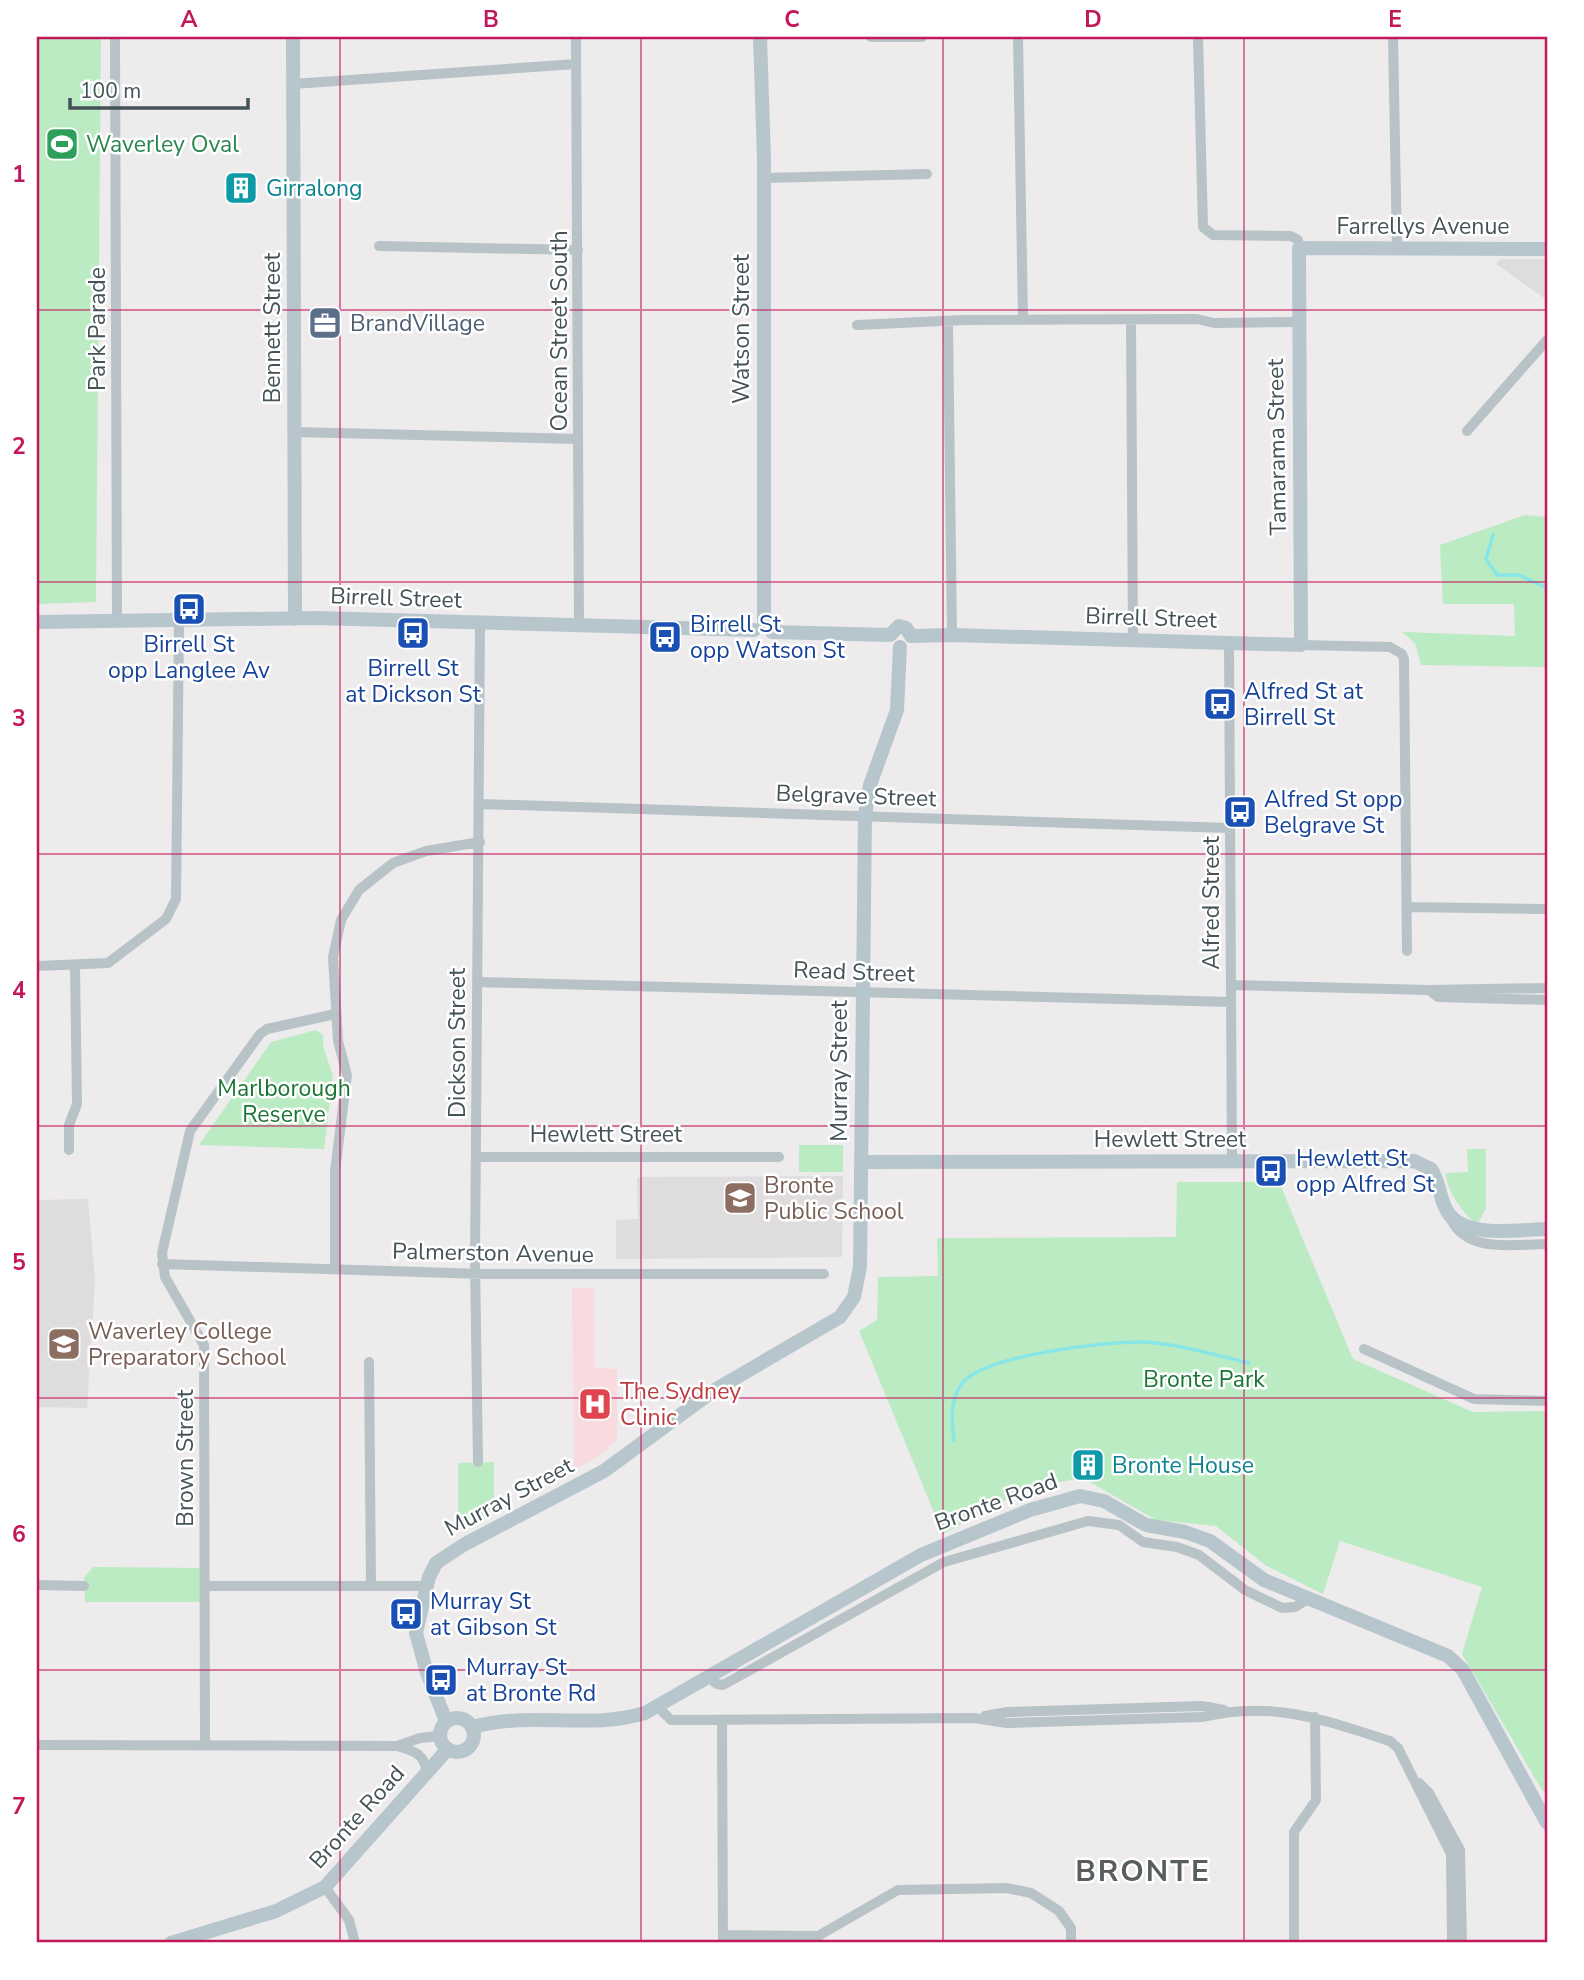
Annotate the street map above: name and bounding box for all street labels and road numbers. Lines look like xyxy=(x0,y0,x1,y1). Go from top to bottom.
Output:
street label: Farrellys Avenue xyxy=(1336,211,1510,242)
street label: Ocean Street South xyxy=(544,230,575,432)
street label: Bennett Street xyxy=(257,252,288,403)
street label: Watson Street xyxy=(726,253,757,404)
street label: Park Parade xyxy=(82,267,113,391)
street label: Tamarama Street xyxy=(1260,357,1294,536)
street label: Birrell Street xyxy=(330,580,463,616)
street label: Birrell Street xyxy=(1085,600,1218,636)
street label: Belgrave Street xyxy=(775,778,938,814)
street label: Alfred Street xyxy=(1196,835,1227,970)
street label: Read Street xyxy=(793,954,916,990)
street label: Dickson Street xyxy=(442,967,473,1118)
street label: Murray Street xyxy=(824,999,855,1142)
street label: Hewlett Street xyxy=(530,1119,683,1150)
street label: Hewlett Street xyxy=(1094,1124,1247,1155)
street label: Palmerston Avenue xyxy=(392,1236,594,1270)
street label: Brown Street xyxy=(170,1388,201,1527)
street label: Murray Street xyxy=(439,1450,580,1544)
street label: Bronte Road xyxy=(930,1465,1062,1539)
street label: Bronte Road xyxy=(302,1759,412,1875)

